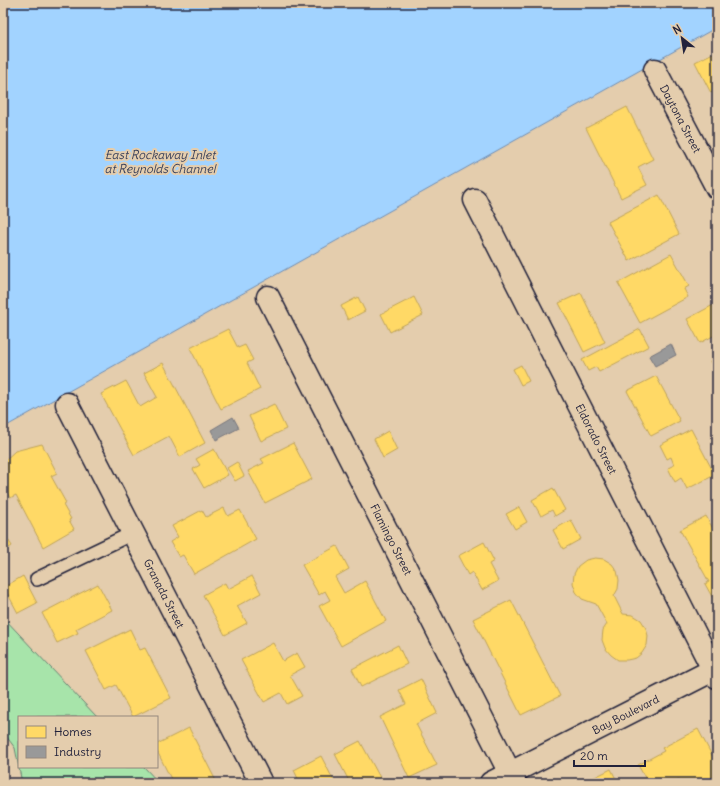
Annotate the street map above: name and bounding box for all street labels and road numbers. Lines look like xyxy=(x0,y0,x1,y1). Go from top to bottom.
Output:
street label: Daytona Street xyxy=(657,82,704,155)
street label: Eldorado Street xyxy=(573,402,620,477)
street label: Flamingo Street xyxy=(367,502,415,578)
street label: Granada Street xyxy=(141,557,188,631)
street label: Bay Boulevard xyxy=(590,691,662,737)

